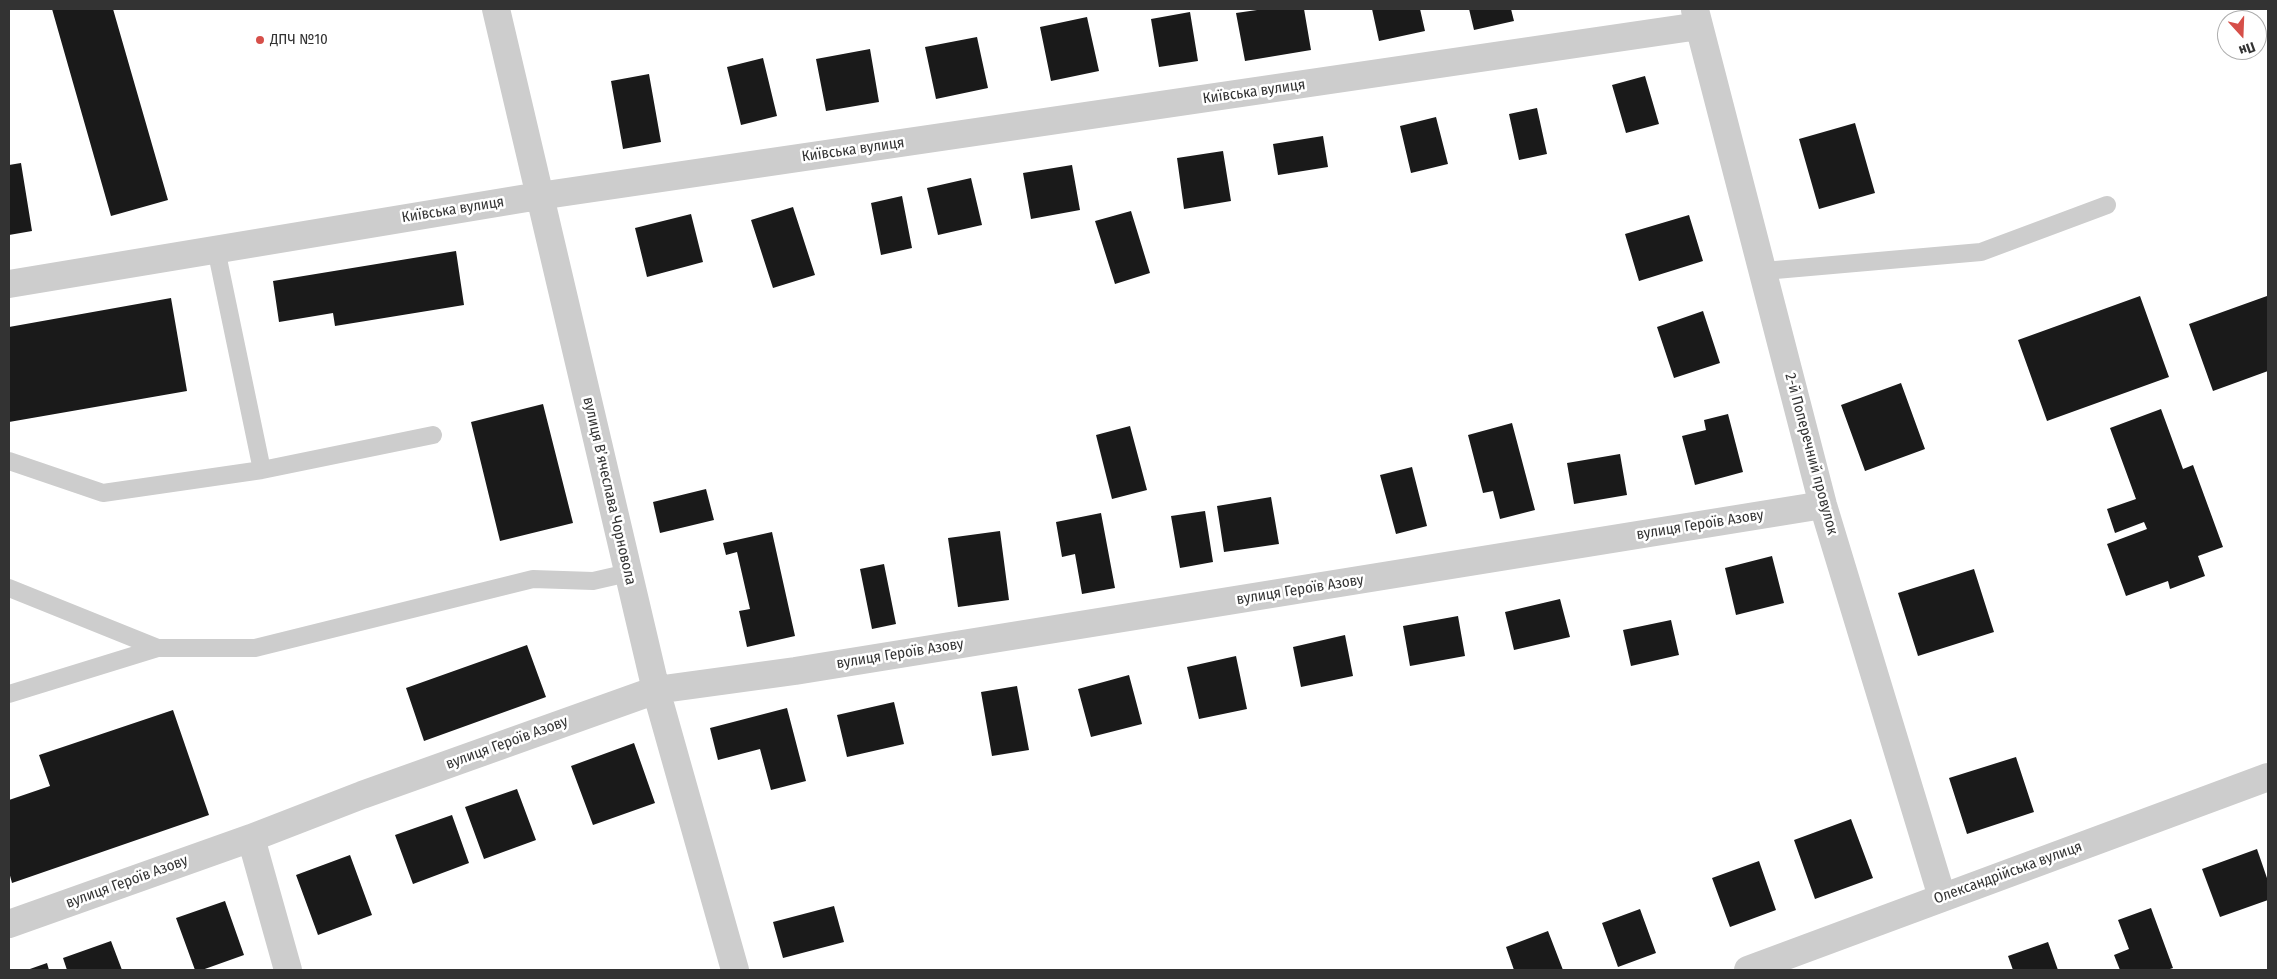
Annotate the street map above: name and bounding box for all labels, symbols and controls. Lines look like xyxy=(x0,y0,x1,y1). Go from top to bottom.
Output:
north arrow xyxy=(2217,10,2267,60)
place label: ДПЧ №10 xyxy=(270,31,328,49)
marker: ДПЧ №10 xyxy=(254,34,266,46)
text: Пн xyxy=(2237,38,2257,59)
street label: Київська вулиця xyxy=(1202,76,1306,108)
street label: Київська вулиця xyxy=(801,134,905,166)
street label: Київська вулиця xyxy=(401,193,505,227)
street label: 2-й Поперечний провулок xyxy=(1781,371,1841,537)
street label: вулиця Вʼячеслава Чорновола xyxy=(579,395,639,587)
street label: вулиця Героїв Азову xyxy=(1635,506,1765,544)
street label: вулиця Героїв Азову xyxy=(1235,571,1365,609)
street label: вулиця Героїв Азову xyxy=(835,635,965,673)
street label: вулиця Героїв Азову xyxy=(444,713,570,773)
street label: Олександрійська вулиця xyxy=(1931,838,2085,908)
street label: вулиця Героїв Азову xyxy=(64,852,190,912)

